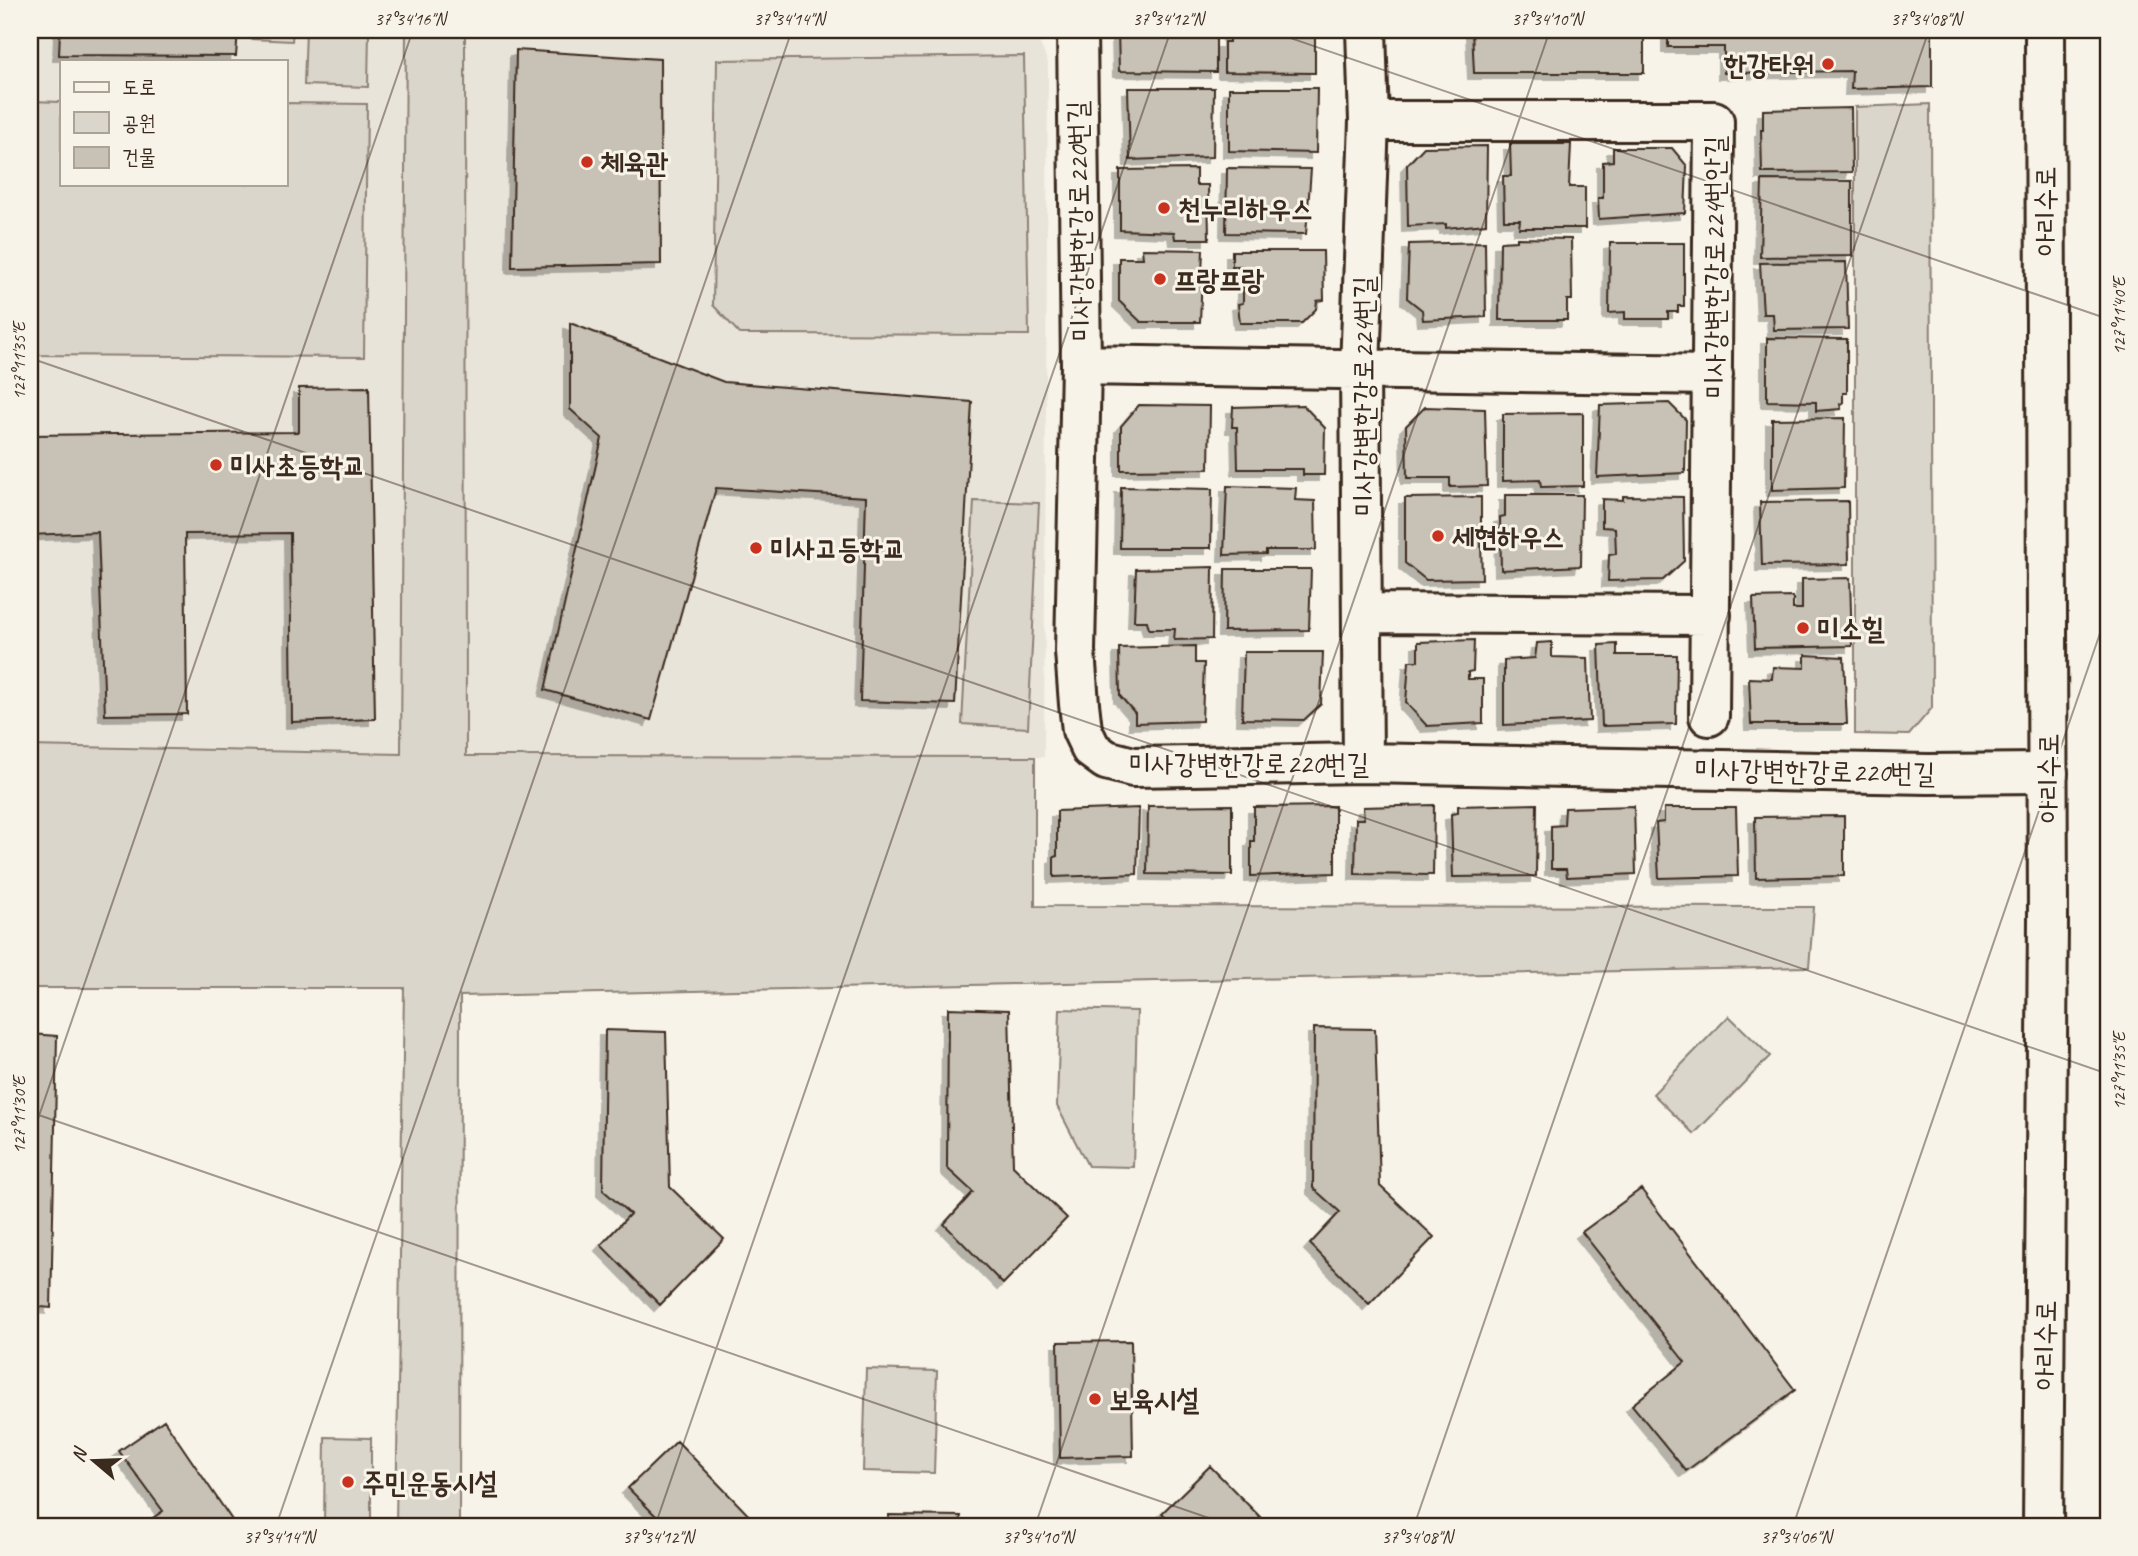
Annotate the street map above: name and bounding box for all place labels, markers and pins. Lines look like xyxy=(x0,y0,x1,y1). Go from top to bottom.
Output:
place label: 한강타워 xyxy=(1723,47,1814,82)
marker: 한강타워 xyxy=(1820,56,1836,72)
place label: 체육관 xyxy=(600,145,669,180)
marker: 체육관 xyxy=(579,154,595,170)
place label: 천누리하우스 xyxy=(1178,191,1313,226)
marker: 천누리하우스 xyxy=(1156,200,1172,216)
place label: 프랑프랑 xyxy=(1174,262,1265,297)
marker: 프랑프랑 xyxy=(1152,271,1168,287)
place label: 미사초등학교 xyxy=(230,448,365,483)
marker: 미사초등학교 xyxy=(208,457,224,473)
place label: 세현하우스 xyxy=(1452,519,1565,554)
marker: 세현하우스 xyxy=(1430,528,1446,544)
place label: 미사고등학교 xyxy=(770,531,905,566)
marker: 미사고등학교 xyxy=(748,540,764,556)
place label: 미소힐 xyxy=(1817,611,1885,646)
marker: 미소힐 xyxy=(1795,620,1811,636)
place label: 보육시설 xyxy=(1109,1382,1200,1417)
marker: 보육시설 xyxy=(1087,1391,1103,1407)
place label: 주민운동시설 xyxy=(362,1465,498,1500)
marker: 주민운동시설 xyxy=(340,1474,356,1490)

